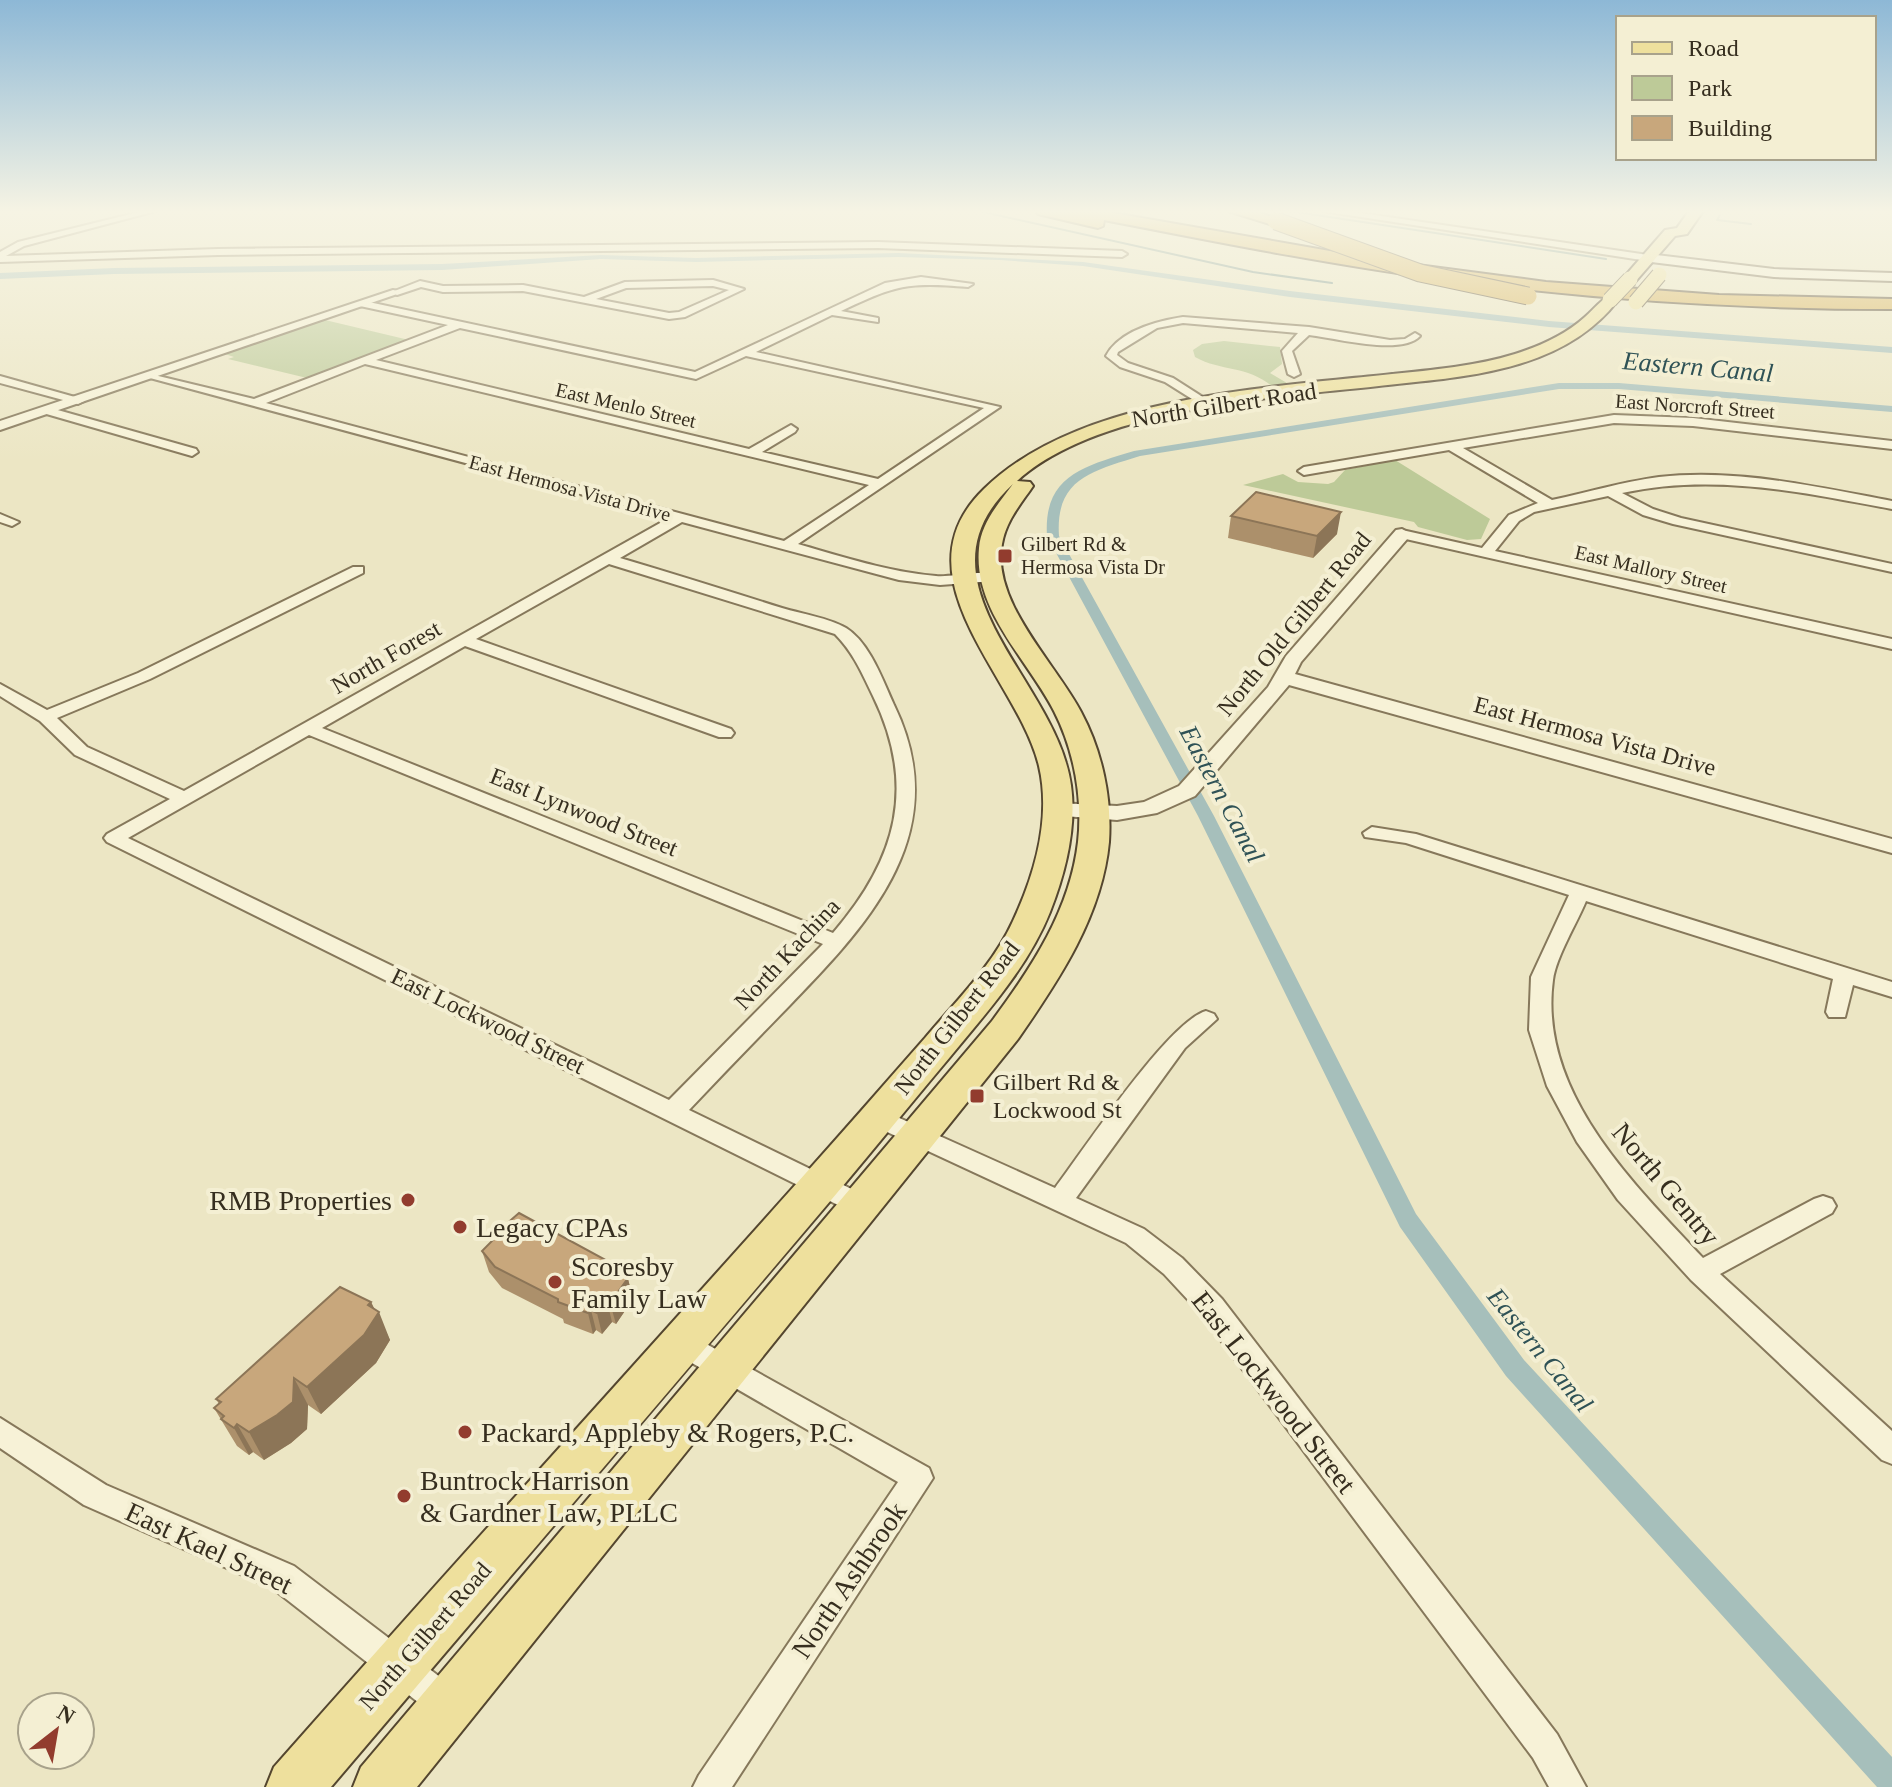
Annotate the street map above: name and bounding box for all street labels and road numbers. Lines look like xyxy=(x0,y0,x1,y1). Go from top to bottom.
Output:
street label: East Menlo Street xyxy=(554,378,699,432)
street label: North Gilbert Road xyxy=(1130,378,1318,432)
street label: East Norcroft Street xyxy=(1614,389,1776,423)
street label: East Hermosa Vista Drive xyxy=(467,450,673,526)
street label: North Old Gilbert Road xyxy=(1212,527,1376,721)
street label: East Mallory Street xyxy=(1573,541,1730,598)
street label: North Forest xyxy=(327,615,446,699)
street label: East Hermosa Vista Drive xyxy=(1471,691,1719,781)
street label: East Lynwood Street xyxy=(486,762,682,862)
street label: North Kachina xyxy=(729,893,845,1015)
street label: North Gilbert Road xyxy=(889,936,1025,1100)
street label: East Lockwood Street xyxy=(387,963,589,1079)
street label: North Gentry xyxy=(1606,1117,1726,1251)
street label: East Lockwood Street xyxy=(1186,1285,1362,1499)
street label: East Kael Street xyxy=(121,1496,297,1600)
street label: North Ashbrook xyxy=(785,1496,913,1664)
street label: North Gilbert Road xyxy=(354,1557,496,1715)

